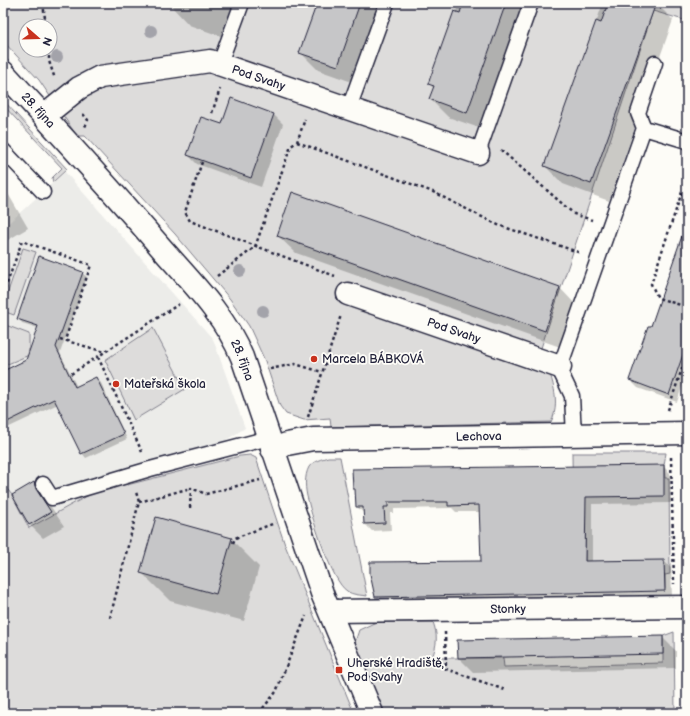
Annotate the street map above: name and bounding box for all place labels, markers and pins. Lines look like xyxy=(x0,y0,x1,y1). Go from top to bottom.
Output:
place label: Marcela BÁBKOVÁ xyxy=(322,350,424,367)
marker: Marcela BÁBKOVÁ xyxy=(309,354,319,364)
place label: Mateřská škola xyxy=(124,377,206,392)
marker: Mateřská škola xyxy=(111,379,121,389)
place label: Uherské Hradiště, Pod Svahy xyxy=(347,656,444,685)
marker: Uherské Hradiště, Pod Svahy xyxy=(334,665,344,675)

